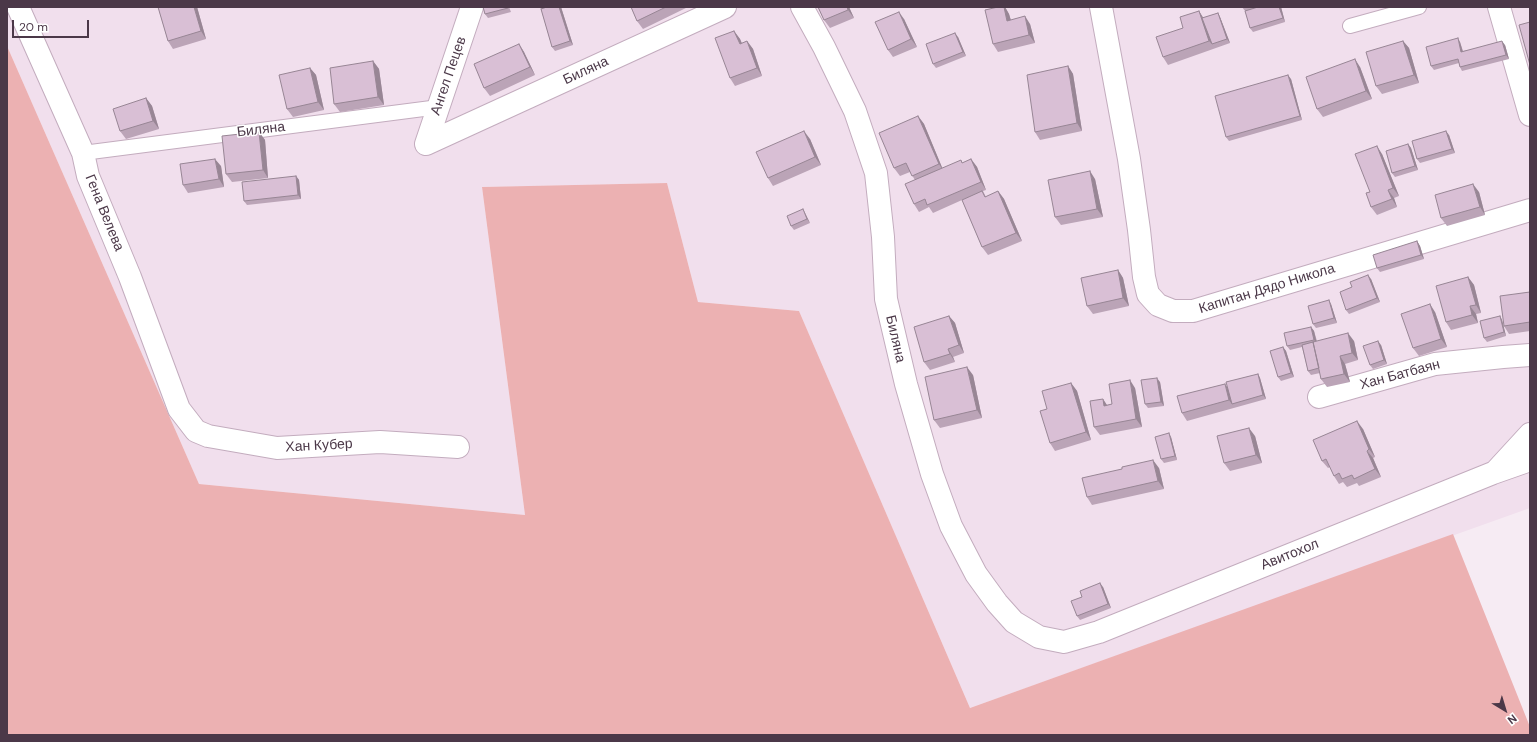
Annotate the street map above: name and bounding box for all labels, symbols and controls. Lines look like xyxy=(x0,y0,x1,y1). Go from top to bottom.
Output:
scale bar xyxy=(14,12,91,38)
text: 20 m xyxy=(19,19,48,35)
street label: Ангел Пецев xyxy=(428,34,470,118)
street label: Биляна xyxy=(561,53,611,89)
street label: Биляна xyxy=(236,119,286,141)
street label: Гена Велева xyxy=(81,172,127,254)
street label: Капитан Дядо Никола xyxy=(1197,260,1337,318)
street label: Биляна xyxy=(881,314,909,364)
street label: Хан Батбаян xyxy=(1358,356,1442,394)
street label: Хан Кубер xyxy=(285,436,353,456)
street label: Авитохол xyxy=(1259,536,1321,574)
north arrow xyxy=(1485,690,1525,730)
text: N xyxy=(1505,711,1520,727)

